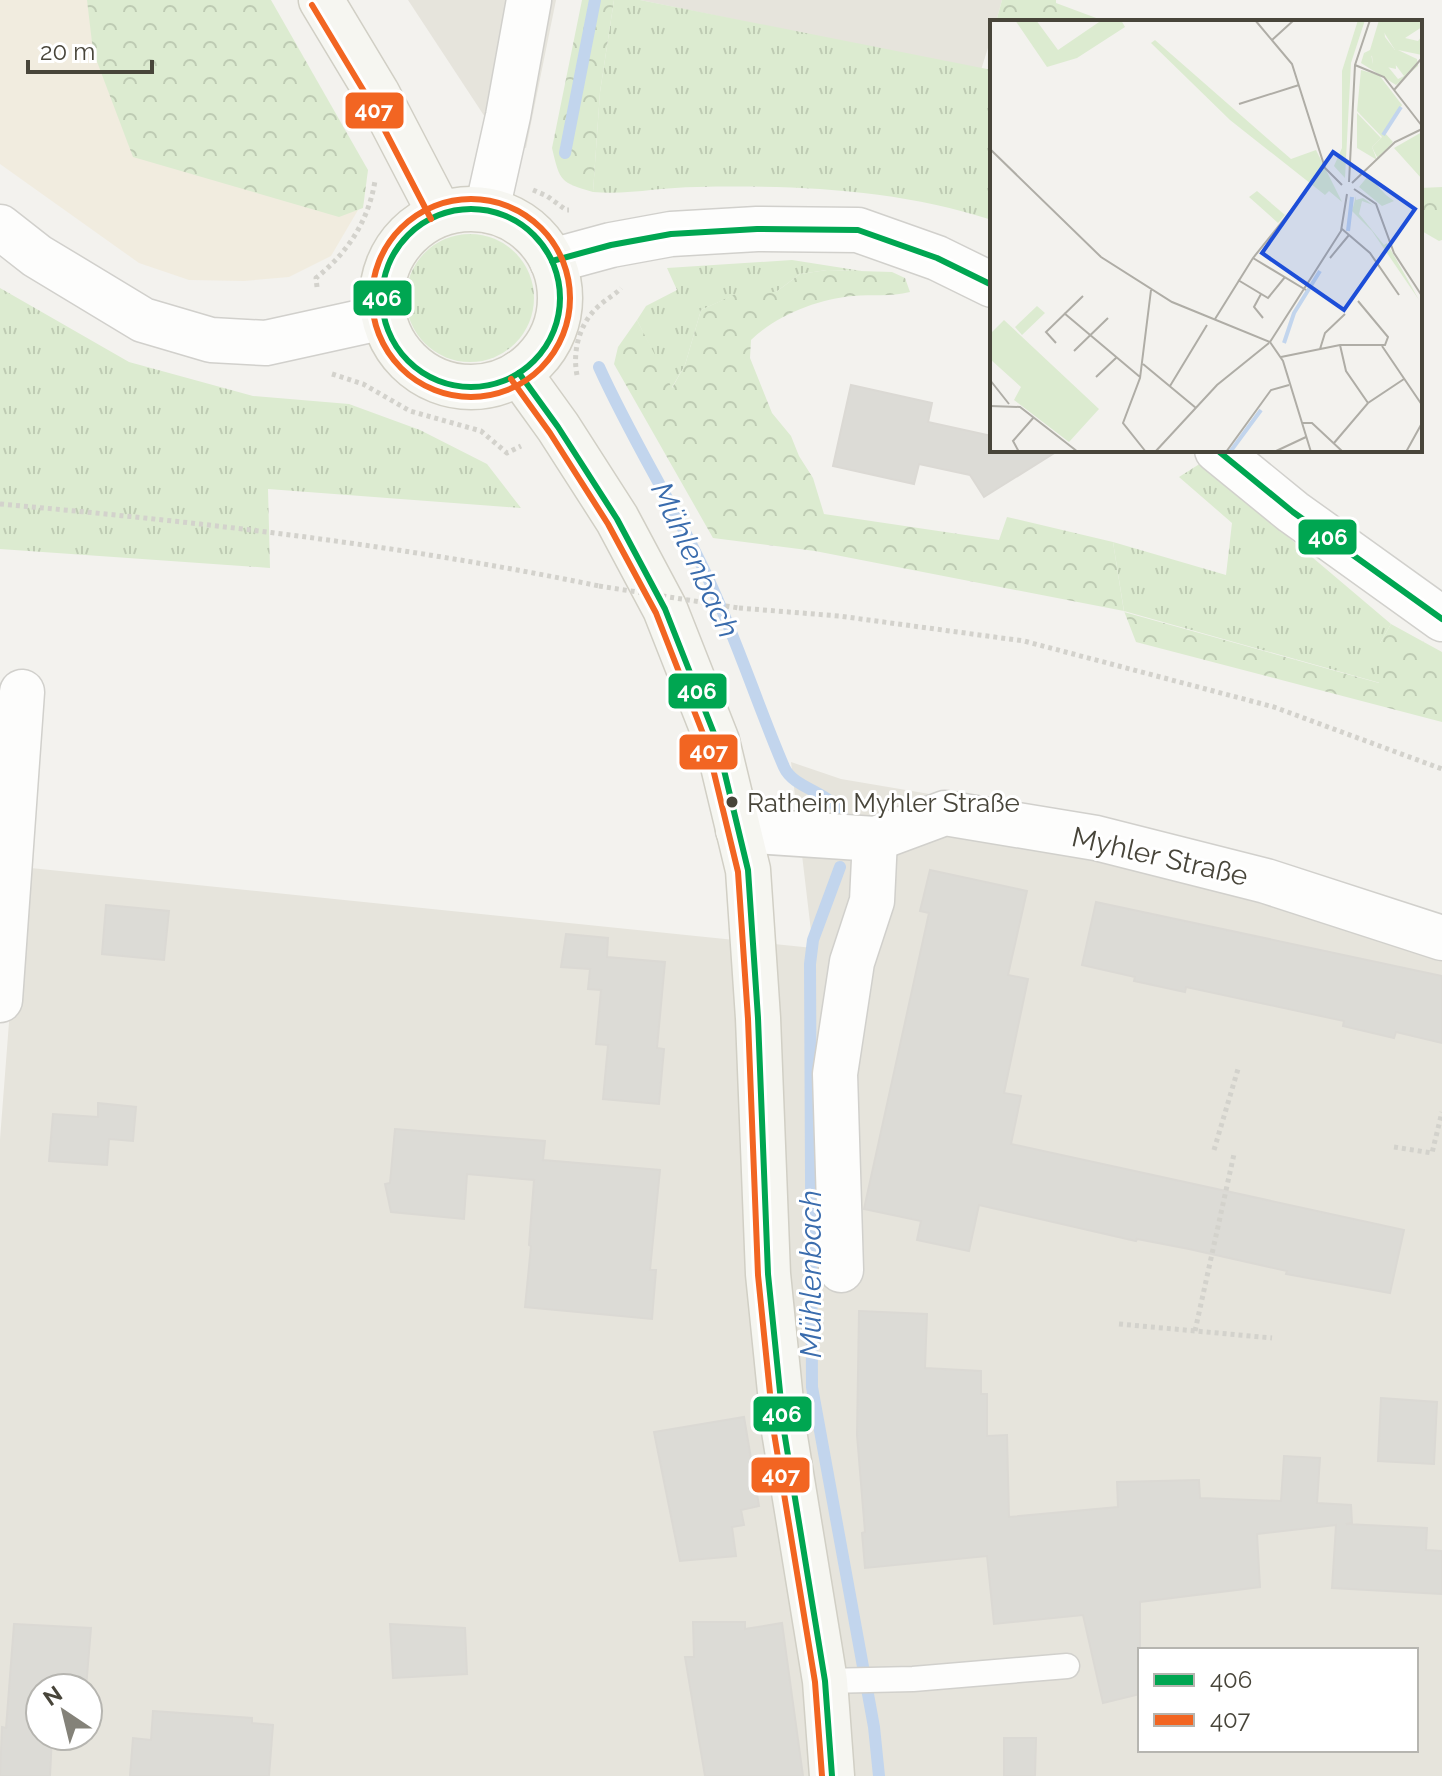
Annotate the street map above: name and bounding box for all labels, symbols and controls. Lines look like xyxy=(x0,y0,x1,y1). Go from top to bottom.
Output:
inset map xyxy=(990,20,1422,452)
scale bar xyxy=(28,24,152,74)
text: 20 m xyxy=(40,37,95,66)
line badge: 407 xyxy=(344,91,405,130)
text: 407 xyxy=(355,97,394,123)
line badge: 406 xyxy=(352,279,413,317)
text: 406 xyxy=(362,285,402,311)
water label: Mühlenbach xyxy=(644,476,747,643)
line badge: 406 xyxy=(1297,518,1358,556)
text: 406 xyxy=(1308,524,1348,550)
line badge: 406 xyxy=(667,672,728,710)
text: 406 xyxy=(677,678,717,704)
line badge: 407 xyxy=(678,733,739,771)
text: 407 xyxy=(690,738,729,764)
place label: Ratheim Myhler Straße xyxy=(747,788,1020,818)
marker: Ratheim Myhler Straße xyxy=(724,794,740,810)
street label: Myhler Straße xyxy=(1069,820,1251,893)
water label: Mühlenbach xyxy=(793,1190,828,1358)
line badge: 406 xyxy=(752,1395,813,1433)
text: 406 xyxy=(762,1401,802,1427)
line badge: 407 xyxy=(750,1456,811,1494)
text: 407 xyxy=(762,1462,801,1488)
legend xyxy=(1138,1648,1418,1752)
text: 406 xyxy=(1210,1665,1252,1694)
north arrow xyxy=(24,1672,104,1752)
text: N xyxy=(38,1680,67,1711)
text: 407 xyxy=(1210,1705,1251,1734)

